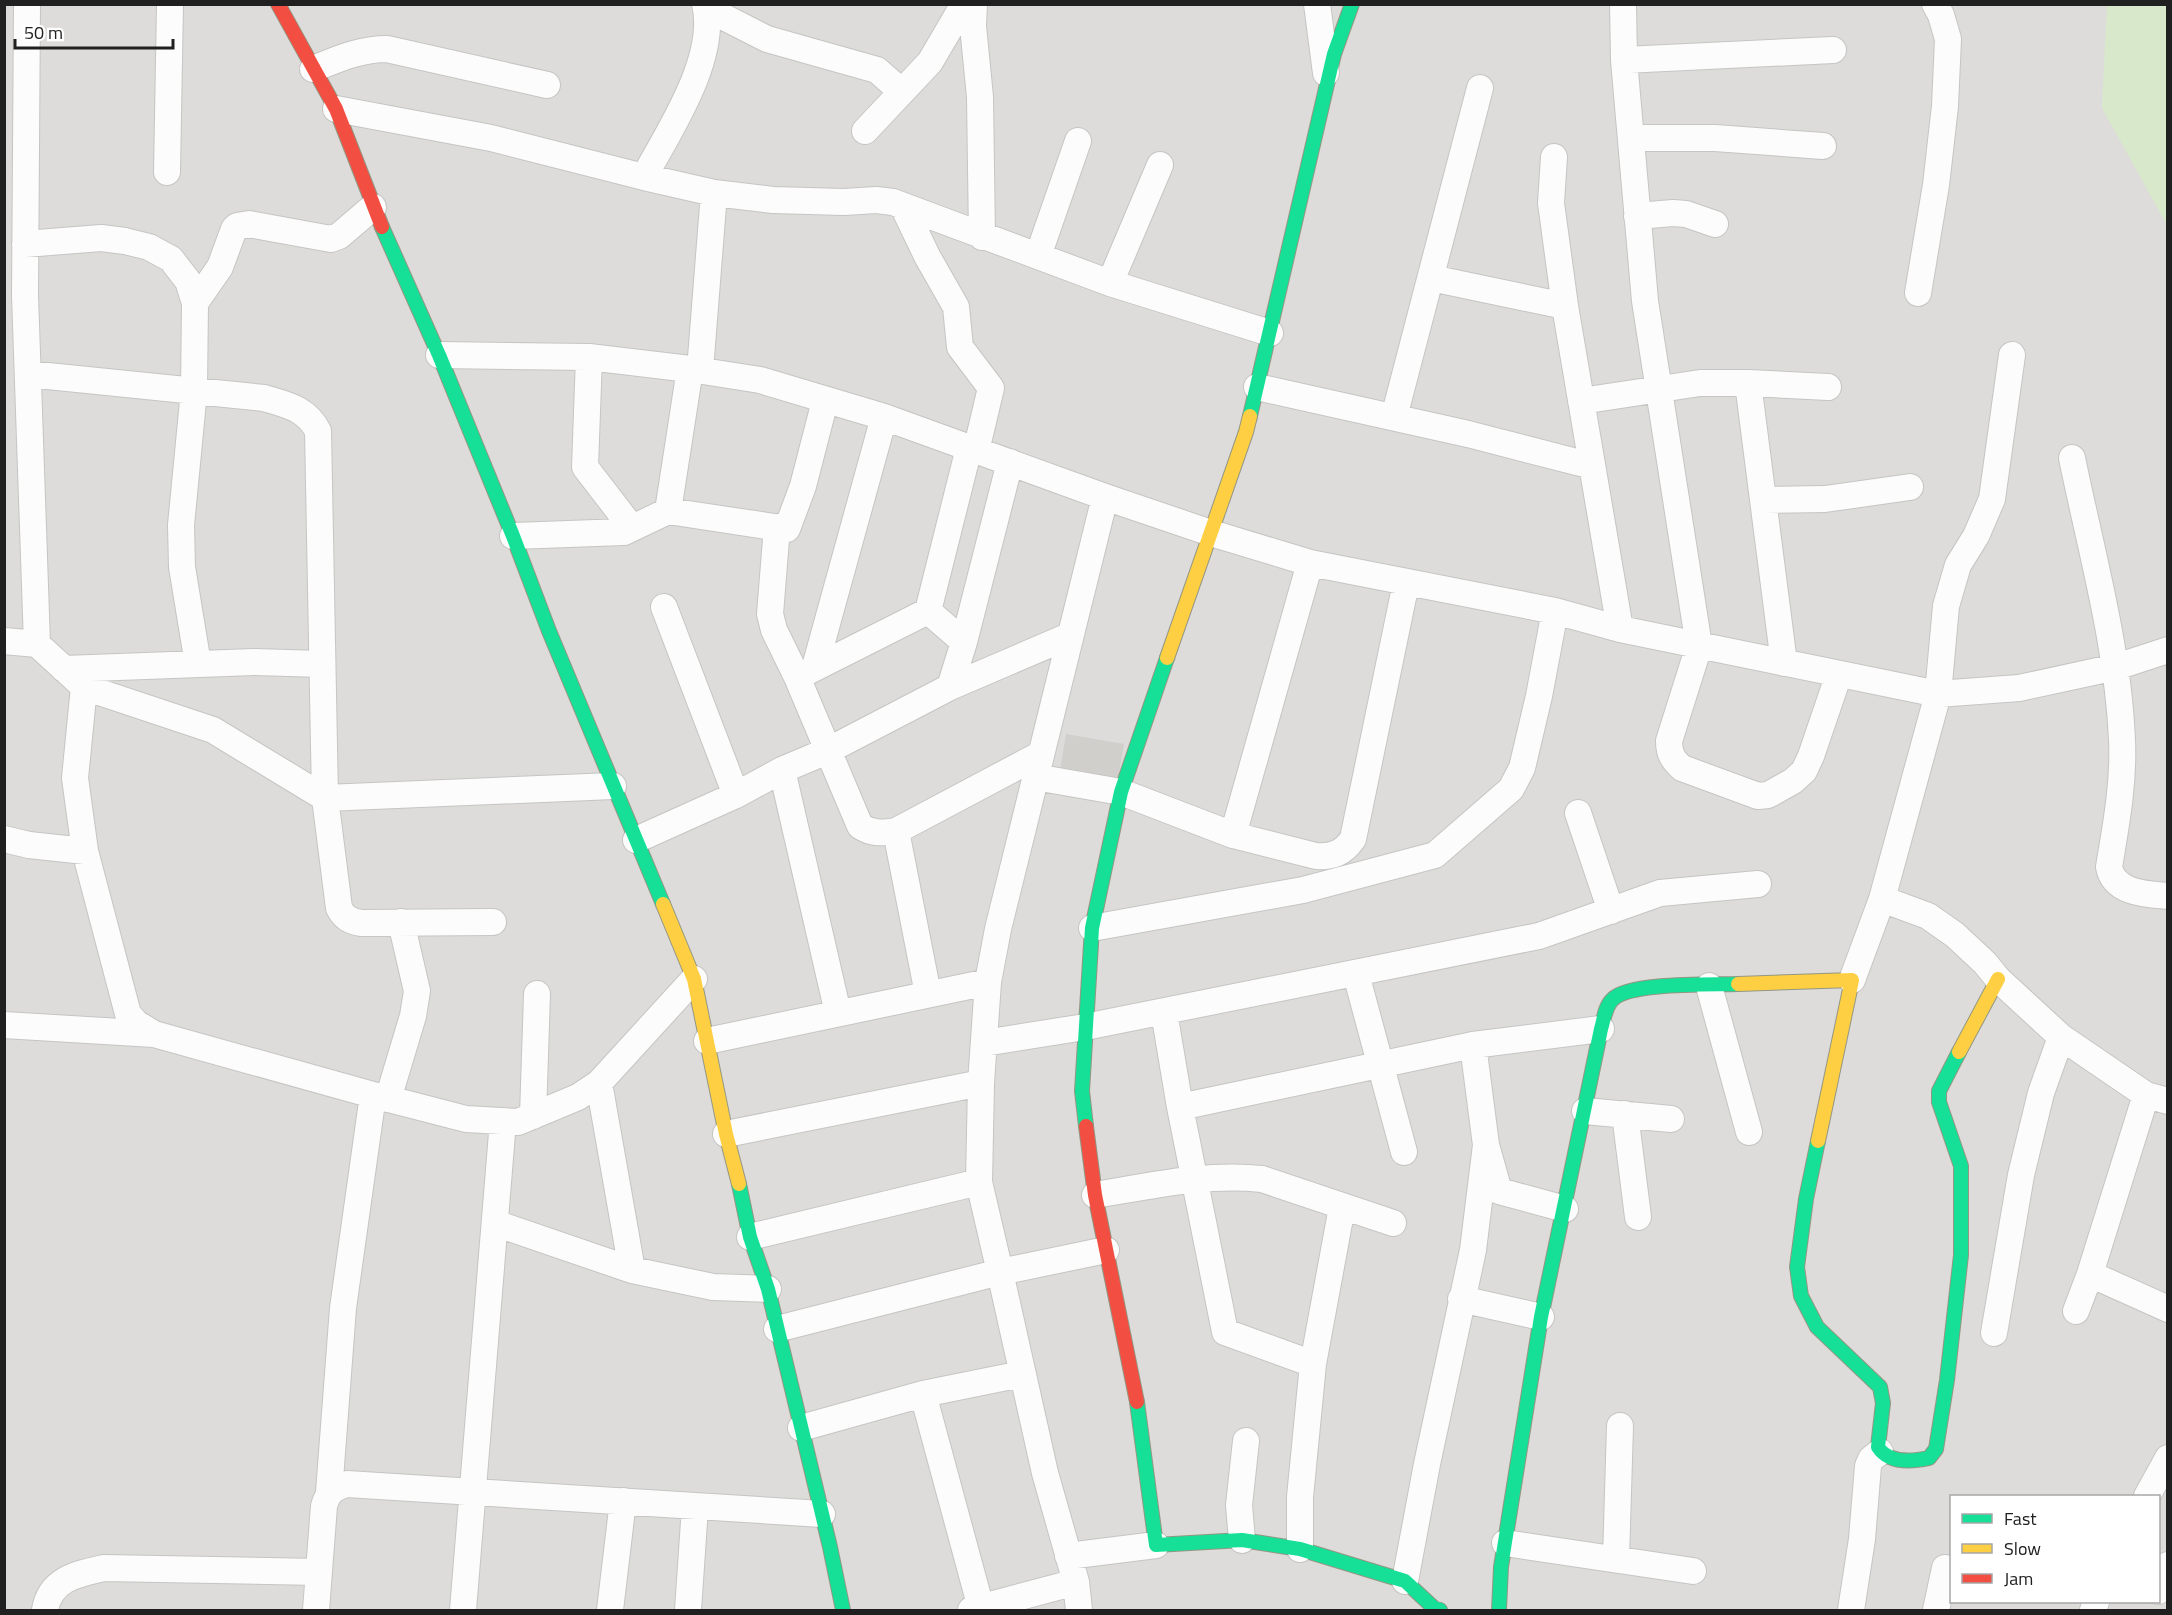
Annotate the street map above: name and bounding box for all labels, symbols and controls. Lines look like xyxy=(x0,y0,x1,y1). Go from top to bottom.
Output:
scale bar xyxy=(15,12,172,50)
text: 50 m xyxy=(24,19,63,46)
legend xyxy=(1950,1495,2160,1603)
text: Fast xyxy=(2004,1505,2037,1532)
text: Slow xyxy=(2004,1535,2041,1562)
text: Jam xyxy=(2004,1565,2033,1592)

